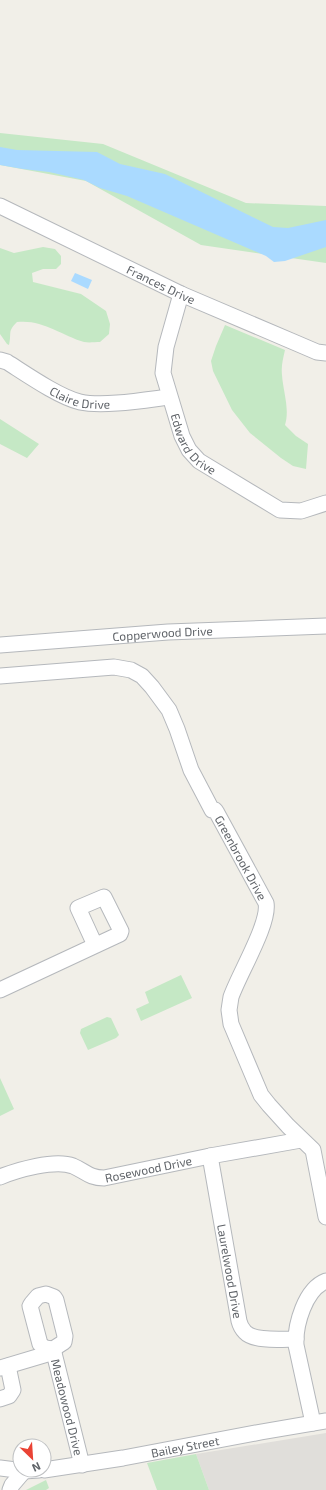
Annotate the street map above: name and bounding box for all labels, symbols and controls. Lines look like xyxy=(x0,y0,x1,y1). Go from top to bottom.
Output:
street label: Frances Drive xyxy=(125,262,197,306)
street label: Claire Drive xyxy=(47,383,110,411)
street label: Edward Drive xyxy=(169,411,219,477)
street label: Copperwood Drive xyxy=(112,623,213,643)
street label: Greenbrook Drive xyxy=(212,813,270,902)
street label: Rosewood Drive xyxy=(104,1153,193,1185)
street label: Laurelwood Drive xyxy=(215,1223,245,1320)
street label: Meadowood Drive xyxy=(49,1357,86,1457)
street label: Bailey Street xyxy=(150,1433,221,1460)
north arrow xyxy=(12,1438,52,1478)
text: N xyxy=(30,1460,43,1475)

